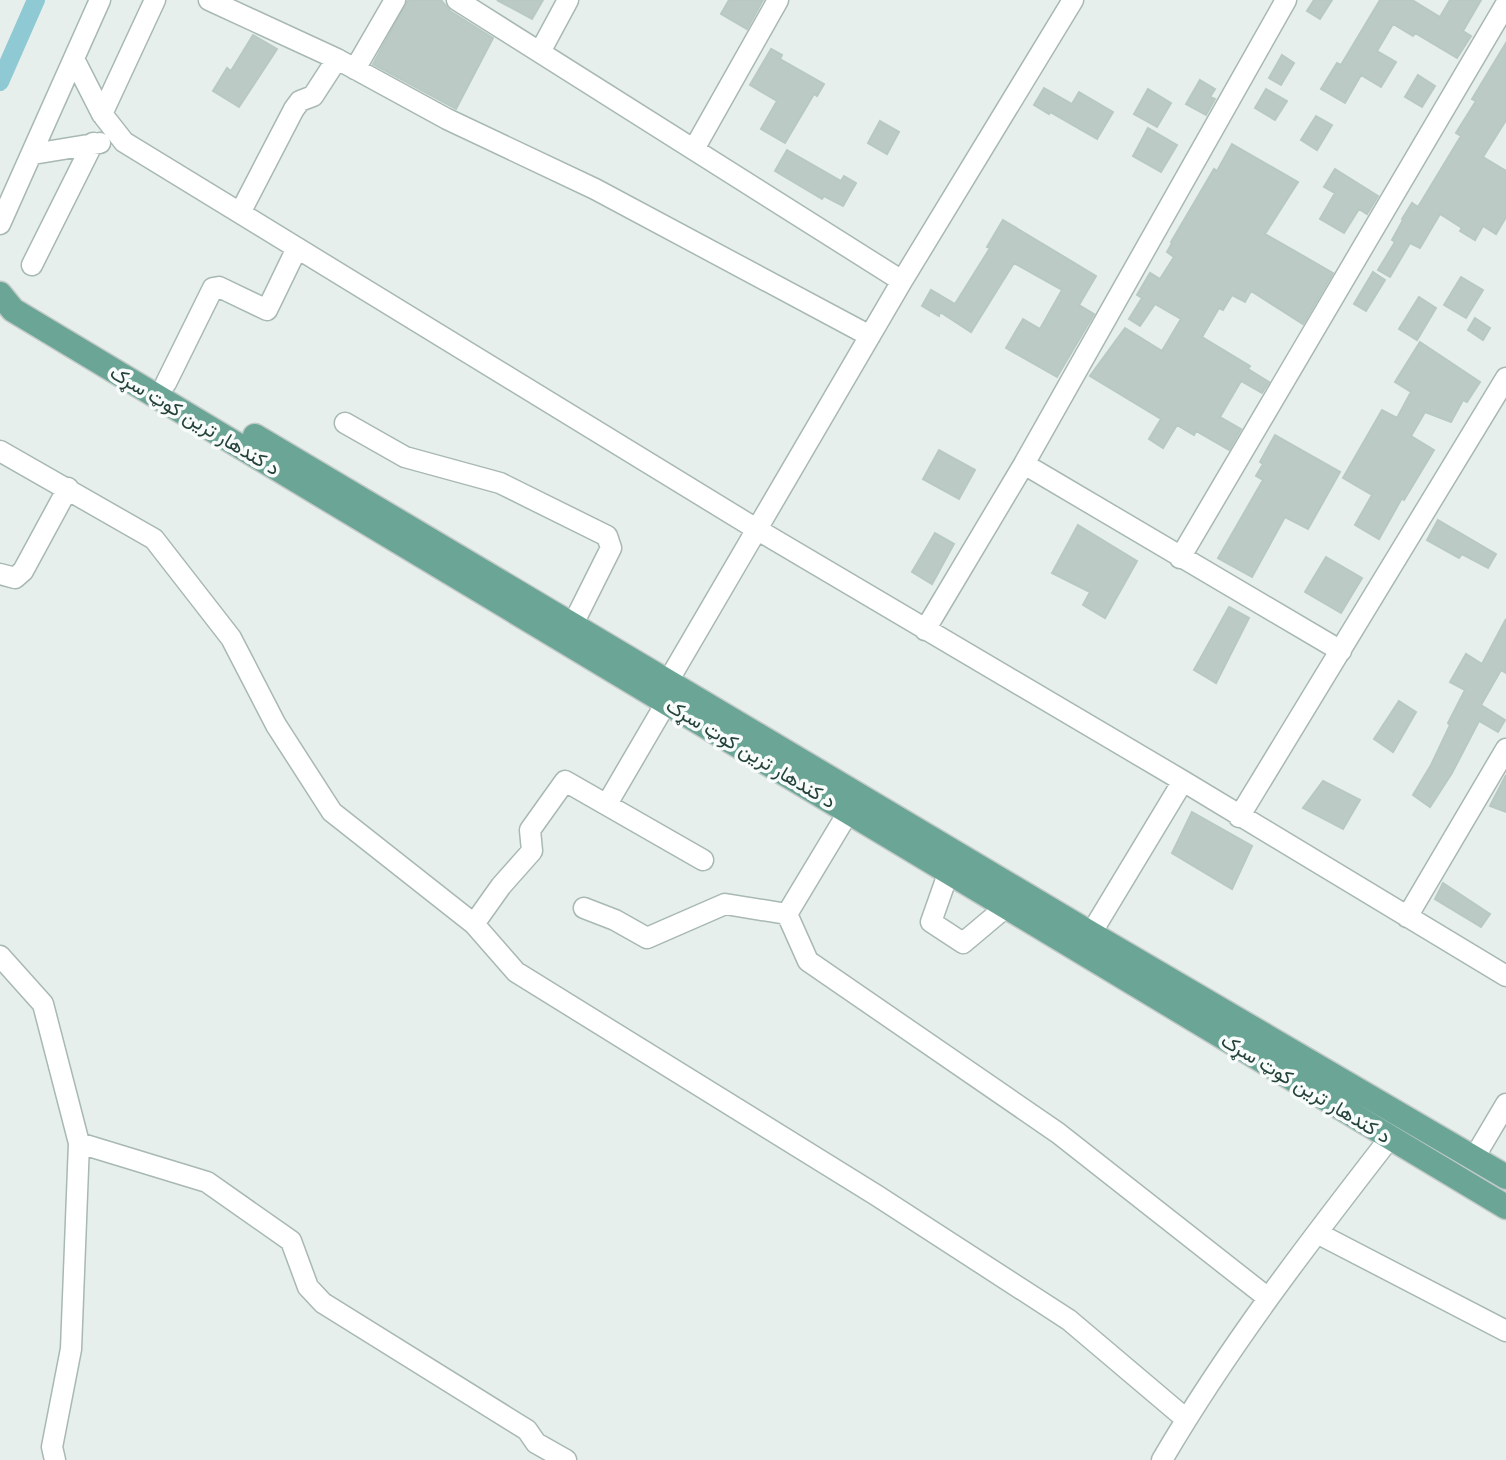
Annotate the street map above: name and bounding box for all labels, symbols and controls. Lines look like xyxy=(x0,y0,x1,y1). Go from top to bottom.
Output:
street label: د کندهار ترين کوټ سړک xyxy=(105,361,284,482)
street label: د کندهار ترين کوټ سړک xyxy=(661,694,840,815)
street label: د کندهار ترين کوټ سړک xyxy=(1216,1029,1395,1150)

